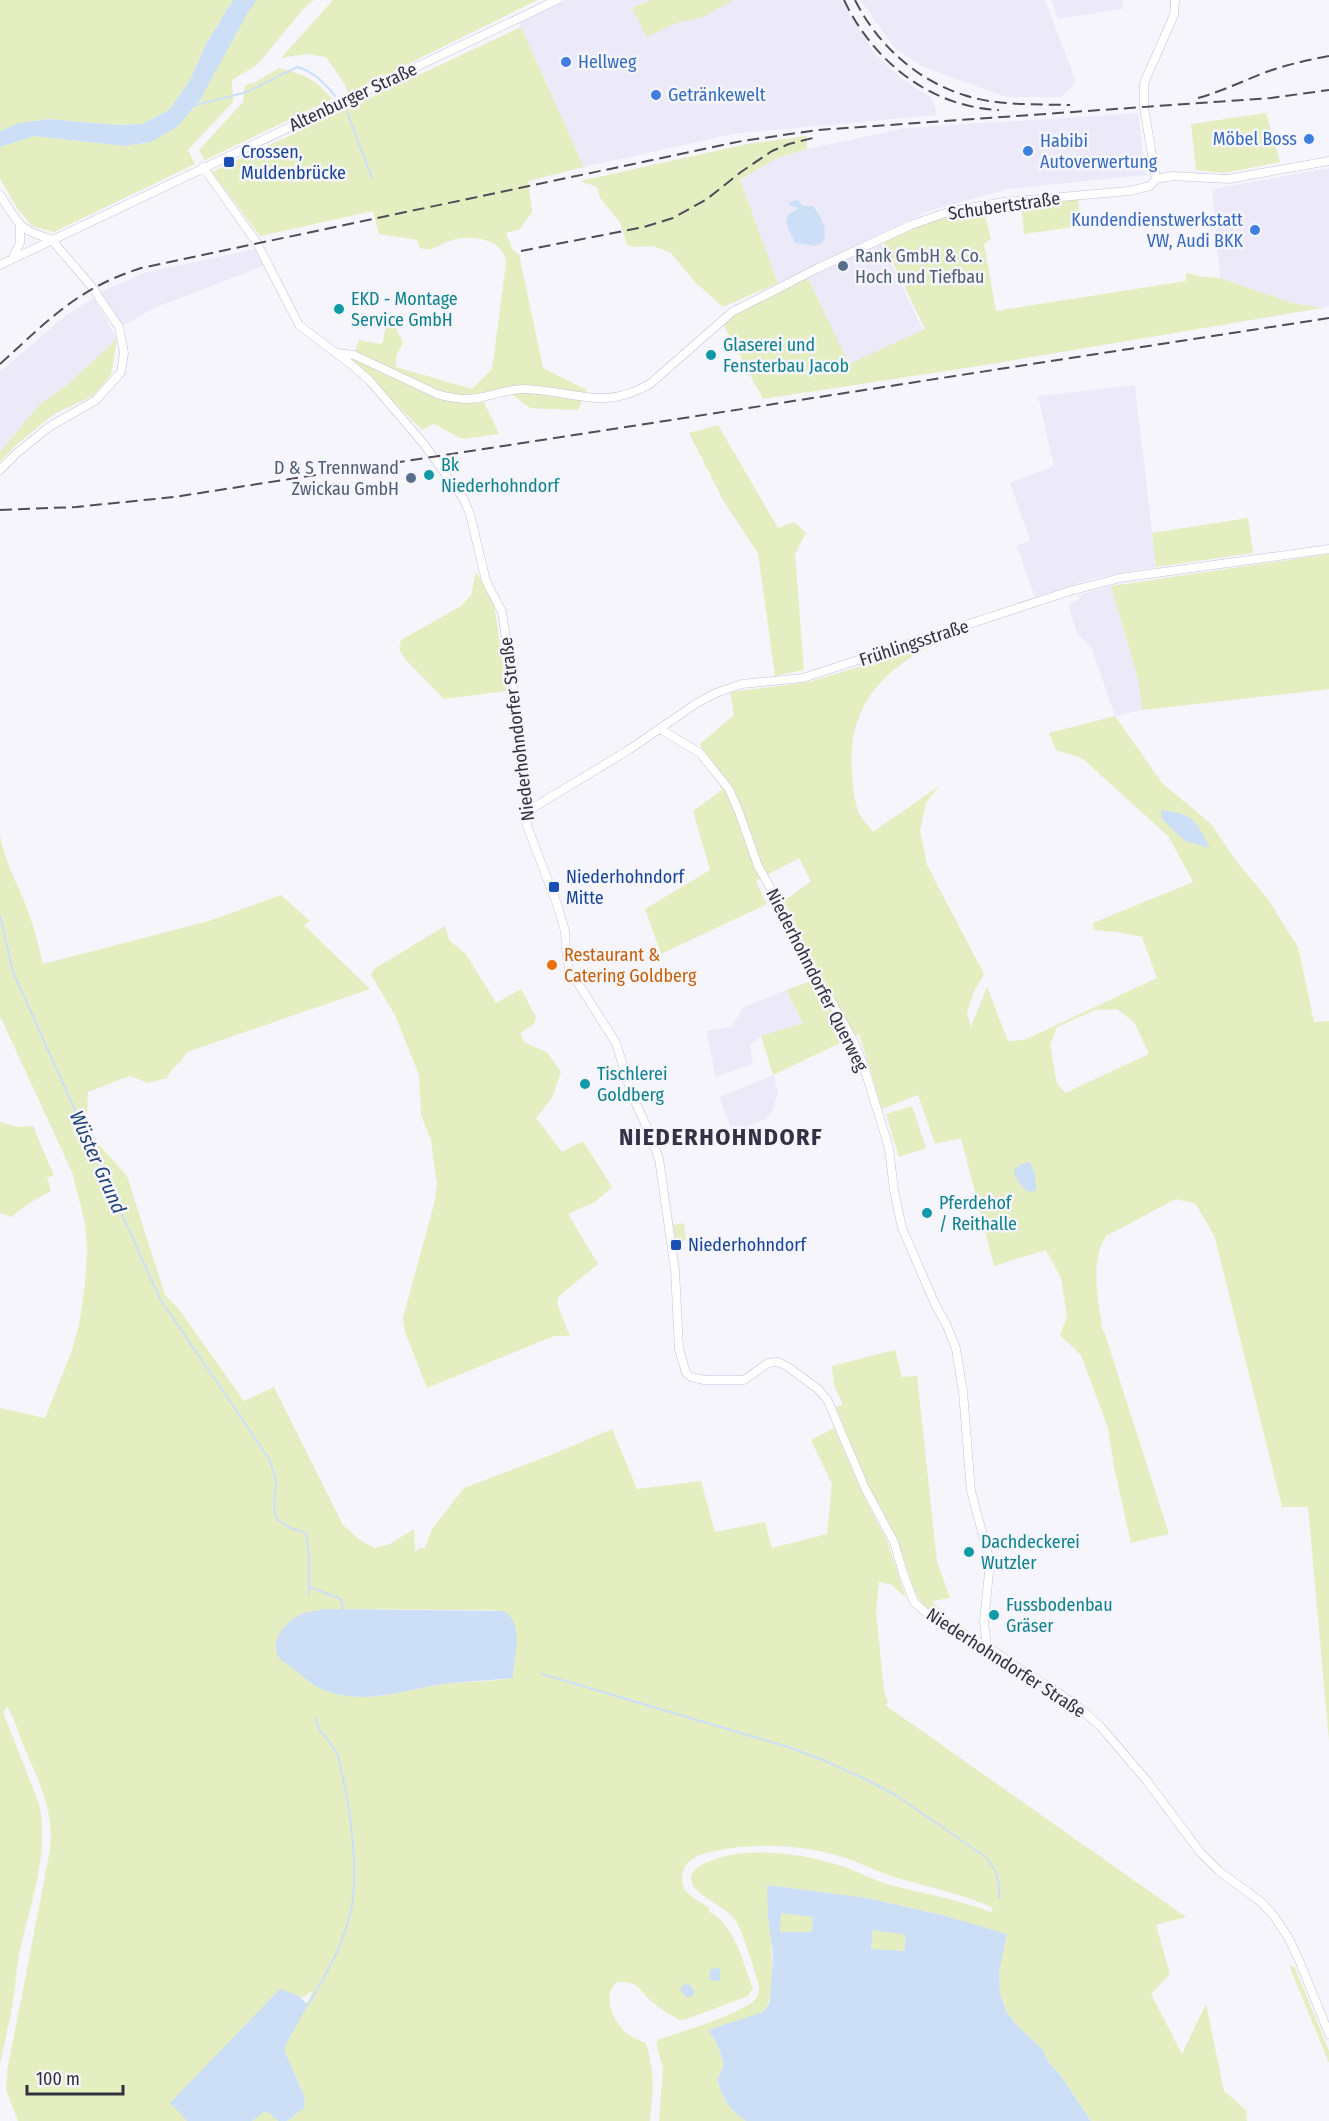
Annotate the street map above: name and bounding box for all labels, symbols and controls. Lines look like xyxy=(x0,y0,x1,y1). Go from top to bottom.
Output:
place label: Hellweg xyxy=(578,51,637,73)
marker: Hellweg xyxy=(559,55,573,69)
street label: Altenburger Straße xyxy=(285,58,421,136)
place label: Getränkewelt xyxy=(668,84,766,106)
marker: Getränkewelt xyxy=(649,88,663,102)
place label: Möbel Boss xyxy=(1213,128,1297,150)
place label: Habibi Autoverwertung xyxy=(1040,130,1158,173)
marker: Möbel Boss xyxy=(1302,132,1316,146)
place label: Crossen, Muldenbrücke xyxy=(241,141,346,184)
marker: Habibi Autoverwertung xyxy=(1021,144,1035,158)
marker: Crossen, Muldenbrücke xyxy=(222,155,236,169)
street label: Schubertstraße xyxy=(947,187,1061,225)
place label: Kundendienstwerkstatt VW, Audi BKK xyxy=(1071,209,1243,252)
marker: Kundendienstwerkstatt VW, Audi BKK xyxy=(1248,223,1262,237)
place label: Rank GmbH & Co. Hoch und Tiefbau xyxy=(855,245,985,288)
marker: Rank GmbH & Co. Hoch und Tiefbau xyxy=(836,259,850,273)
place label: EKD - Montage Service GmbH xyxy=(351,288,458,331)
marker: EKD - Montage Service GmbH xyxy=(332,302,346,316)
place label: Glaserei und Fensterbau Jacob xyxy=(723,334,849,377)
marker: Glaserei und Fensterbau Jacob xyxy=(704,348,718,362)
place label: Bk Niederhohndorf xyxy=(441,454,560,497)
place label: D & S Trennwand Zwickau GmbH xyxy=(274,457,399,500)
marker: Bk Niederhohndorf xyxy=(422,468,436,482)
marker: D & S Trennwand Zwickau GmbH xyxy=(404,471,418,485)
street label: Frühlingsstraße xyxy=(857,615,972,671)
street label: Niederhohndorfer Straße xyxy=(495,636,539,822)
place label: Niederhohndorf Mitte xyxy=(566,866,685,909)
marker: Niederhohndorf Mitte xyxy=(547,880,561,894)
street label: Niederhohndorfer Querweg xyxy=(761,885,873,1076)
place label: Restaurant & Catering Goldberg xyxy=(564,944,697,987)
marker: Restaurant & Catering Goldberg xyxy=(545,958,559,972)
place label: Tischlerei Goldberg xyxy=(597,1063,668,1106)
marker: Tischlerei Goldberg xyxy=(578,1077,592,1091)
water label: Wüster Grund xyxy=(65,1107,132,1218)
district label: NIEDERHOHNDORF xyxy=(619,1123,823,1151)
place label: Pferdehof / Reithalle xyxy=(939,1192,1017,1235)
marker: Pferdehof / Reithalle xyxy=(920,1206,934,1220)
place label: Niederhohndorf xyxy=(688,1234,807,1256)
marker: Niederhohndorf xyxy=(669,1238,683,1252)
place label: Dachdeckerei Wutzler xyxy=(981,1531,1080,1574)
marker: Dachdeckerei Wutzler xyxy=(962,1545,976,1559)
place label: Fussbodenbau Gräser xyxy=(1006,1594,1113,1637)
street label: Niederhohndorfer Straße xyxy=(922,1603,1090,1723)
marker: Fussbodenbau Gräser xyxy=(987,1608,1001,1622)
scale bar xyxy=(27,2058,123,2096)
text: 100 m xyxy=(36,2068,80,2090)

